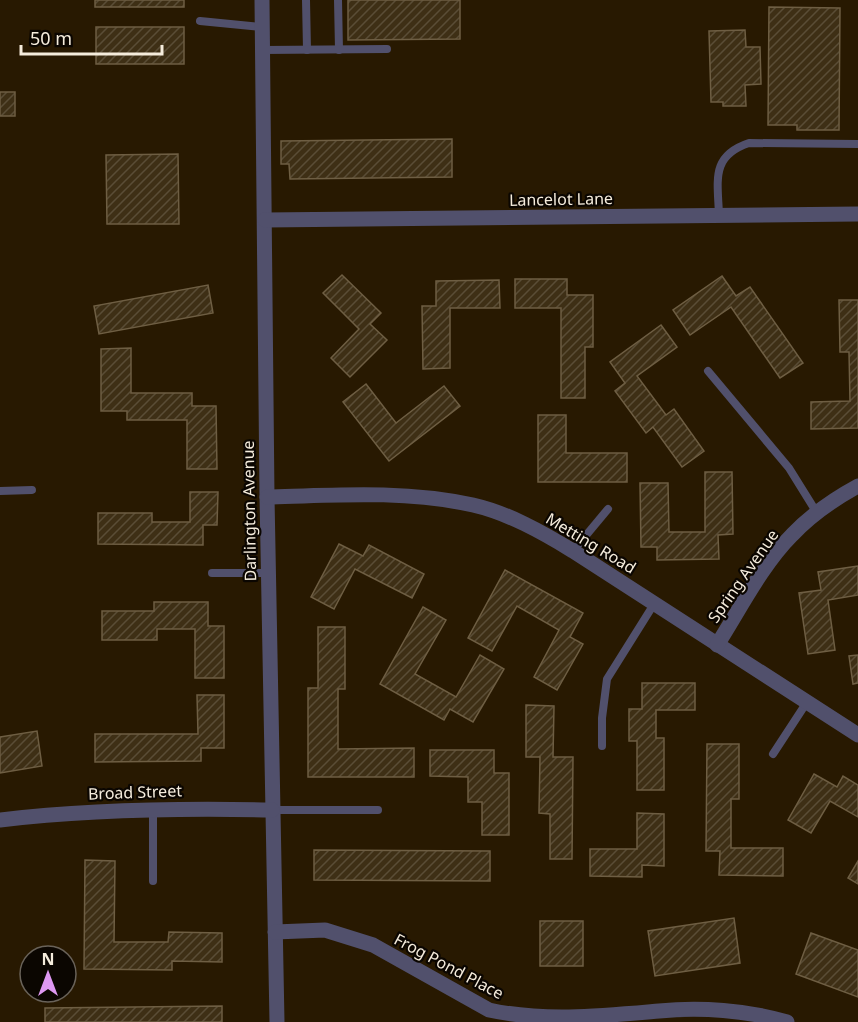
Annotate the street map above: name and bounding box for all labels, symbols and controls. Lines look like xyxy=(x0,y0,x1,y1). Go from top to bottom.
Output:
scale bar xyxy=(21,18,162,56)
text: 50 m xyxy=(30,26,72,50)
street label: Lancelot Lane xyxy=(509,187,613,211)
street label: Darlington Avenue xyxy=(237,440,261,582)
street label: Metting Road xyxy=(542,507,640,579)
street label: Spring Avenue xyxy=(703,525,783,627)
street label: Broad Street xyxy=(88,779,183,805)
street label: Frog Pond Place xyxy=(390,928,508,1004)
north arrow xyxy=(18,944,78,1004)
text: N xyxy=(41,948,55,970)

